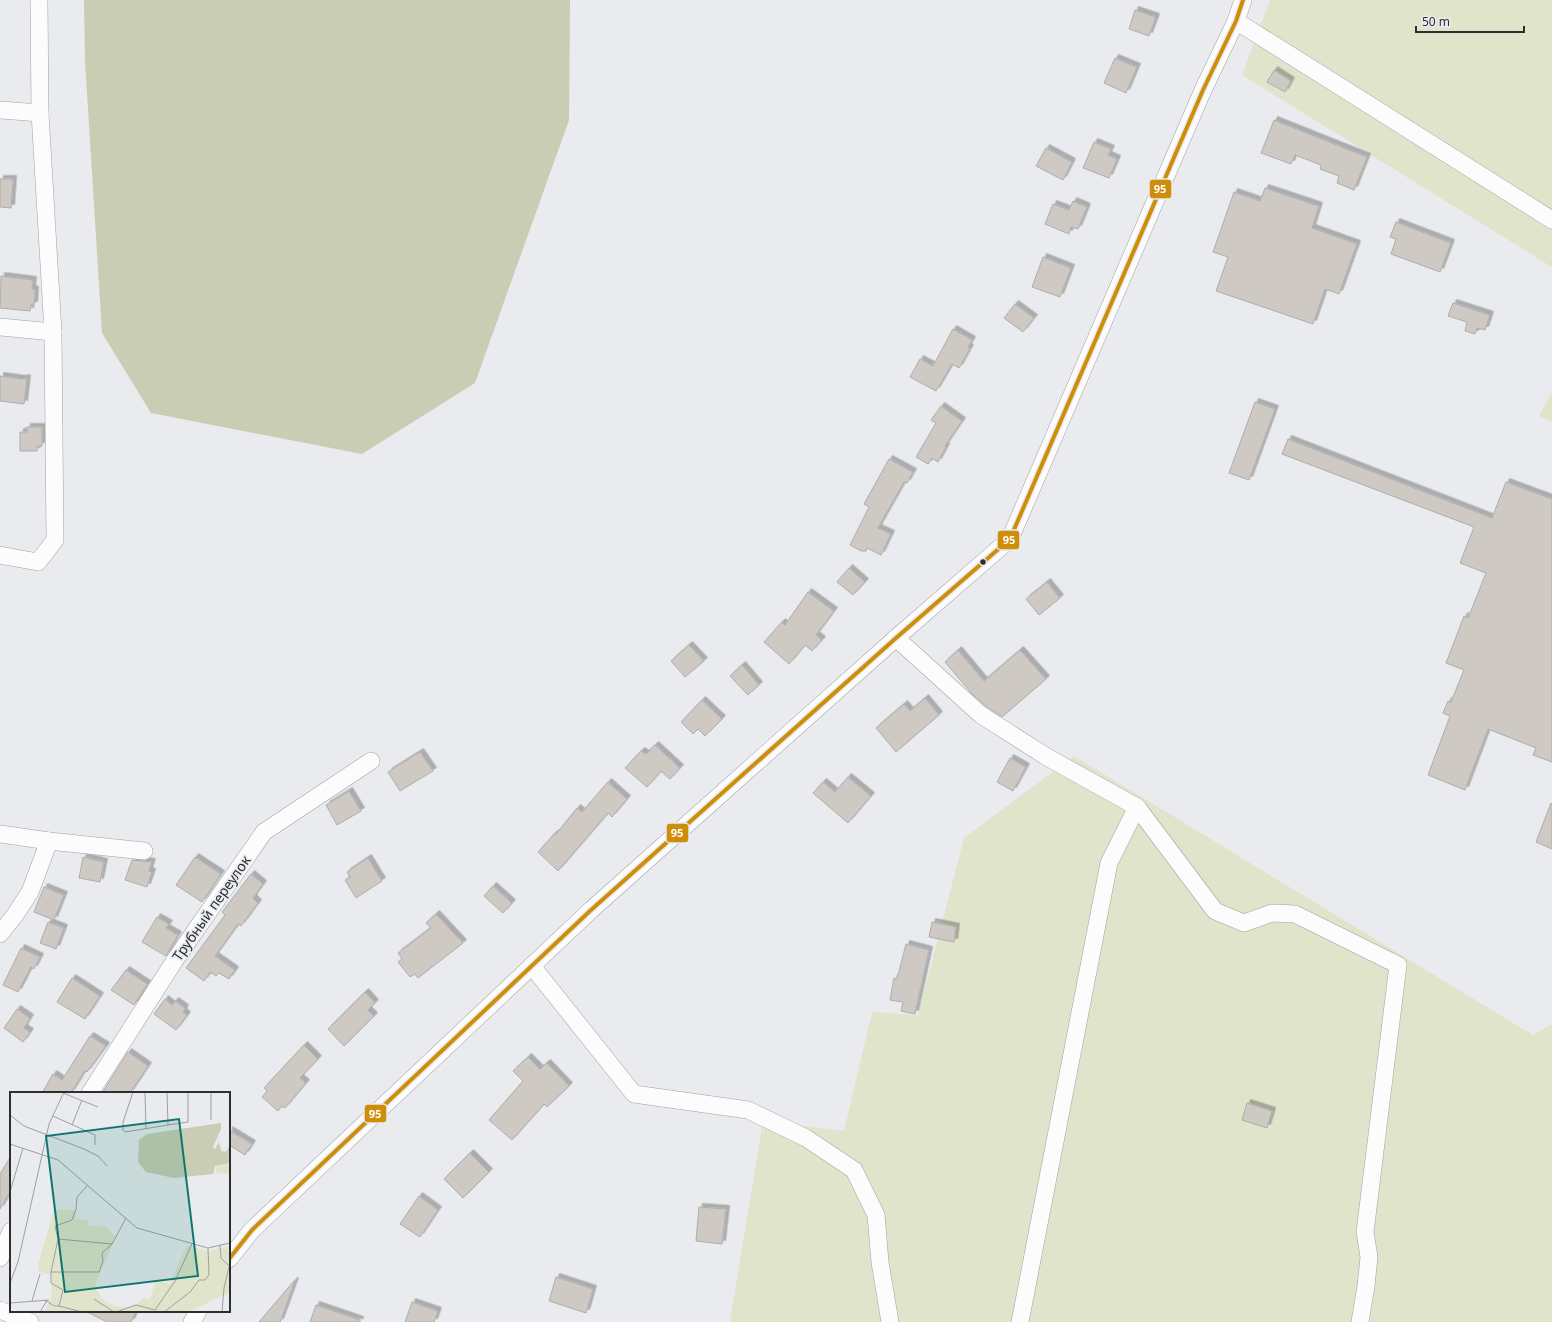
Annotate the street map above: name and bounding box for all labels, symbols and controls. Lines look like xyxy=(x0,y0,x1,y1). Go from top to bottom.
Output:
scale bar xyxy=(1416,8,1524,34)
text: 50 m xyxy=(1422,13,1450,30)
line badge: 95 xyxy=(1149,179,1172,199)
text: 95 xyxy=(1154,181,1166,196)
line badge: 95 xyxy=(997,530,1020,550)
text: 95 xyxy=(1003,532,1015,547)
unlabelled marker xyxy=(978,557,988,567)
line badge: 95 xyxy=(666,823,689,843)
text: 95 xyxy=(671,825,683,840)
street label: Трубный переулок xyxy=(167,851,255,965)
inset map xyxy=(10,1092,230,1312)
line badge: 95 xyxy=(364,1104,387,1123)
text: 95 xyxy=(369,1106,381,1121)

